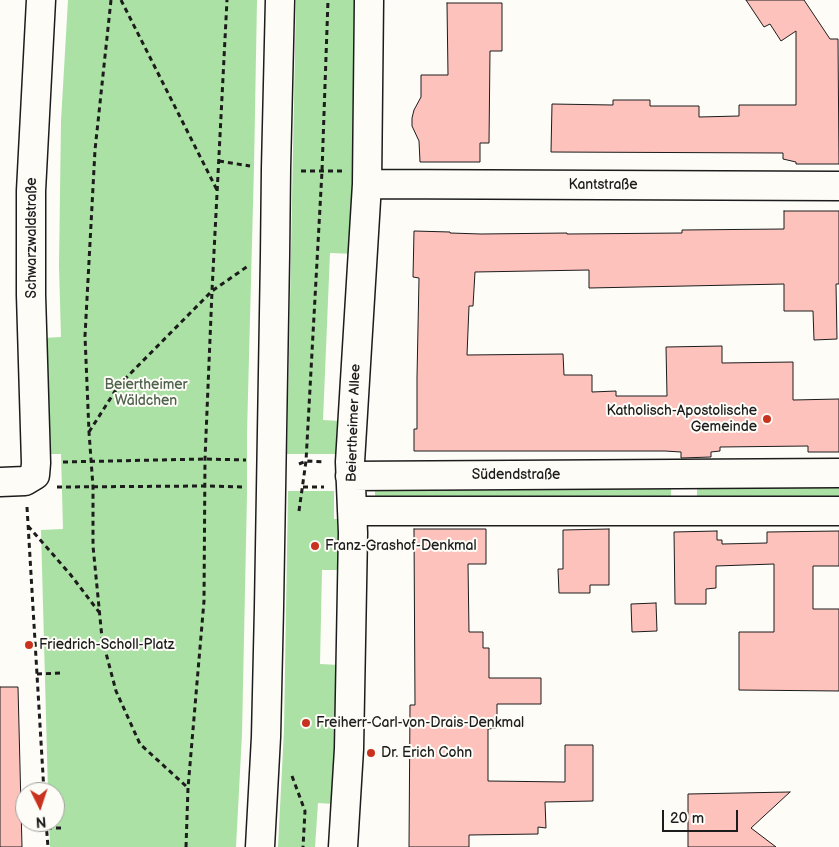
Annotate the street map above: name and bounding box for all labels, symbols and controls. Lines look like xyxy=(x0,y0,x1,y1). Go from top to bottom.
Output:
street label: Schwarzwaldstraße xyxy=(24,177,40,299)
street label: Kantstraße xyxy=(569,177,637,193)
street label: Beiertheimer Allee xyxy=(344,364,364,482)
park label: Beiertheimer Wäldchen xyxy=(104,377,188,410)
place label: Katholisch-Apostolische Gemeinde xyxy=(607,403,757,436)
marker: Katholisch-Apostolische Gemeinde xyxy=(761,413,773,425)
street label: Südendstraße xyxy=(472,467,560,483)
place label: Franz-Grashof-Denkmal xyxy=(325,538,477,554)
marker: Franz-Grashof-Denkmal xyxy=(309,540,321,552)
place label: Friedrich-Scholl-Platz xyxy=(39,637,174,653)
marker: Friedrich-Scholl-Platz xyxy=(23,639,35,651)
place label: Freiherr-Carl-von-Drais-Denkmal xyxy=(316,715,524,731)
marker: Freiherr-Carl-von-Drais-Denkmal xyxy=(300,717,312,729)
place label: Dr. Erich Cohn xyxy=(381,745,472,761)
marker: Dr. Erich Cohn xyxy=(365,747,377,759)
north arrow xyxy=(15,782,65,832)
scale bar xyxy=(664,800,740,832)
text: 20 m xyxy=(670,809,704,828)
text: N xyxy=(35,813,47,830)

